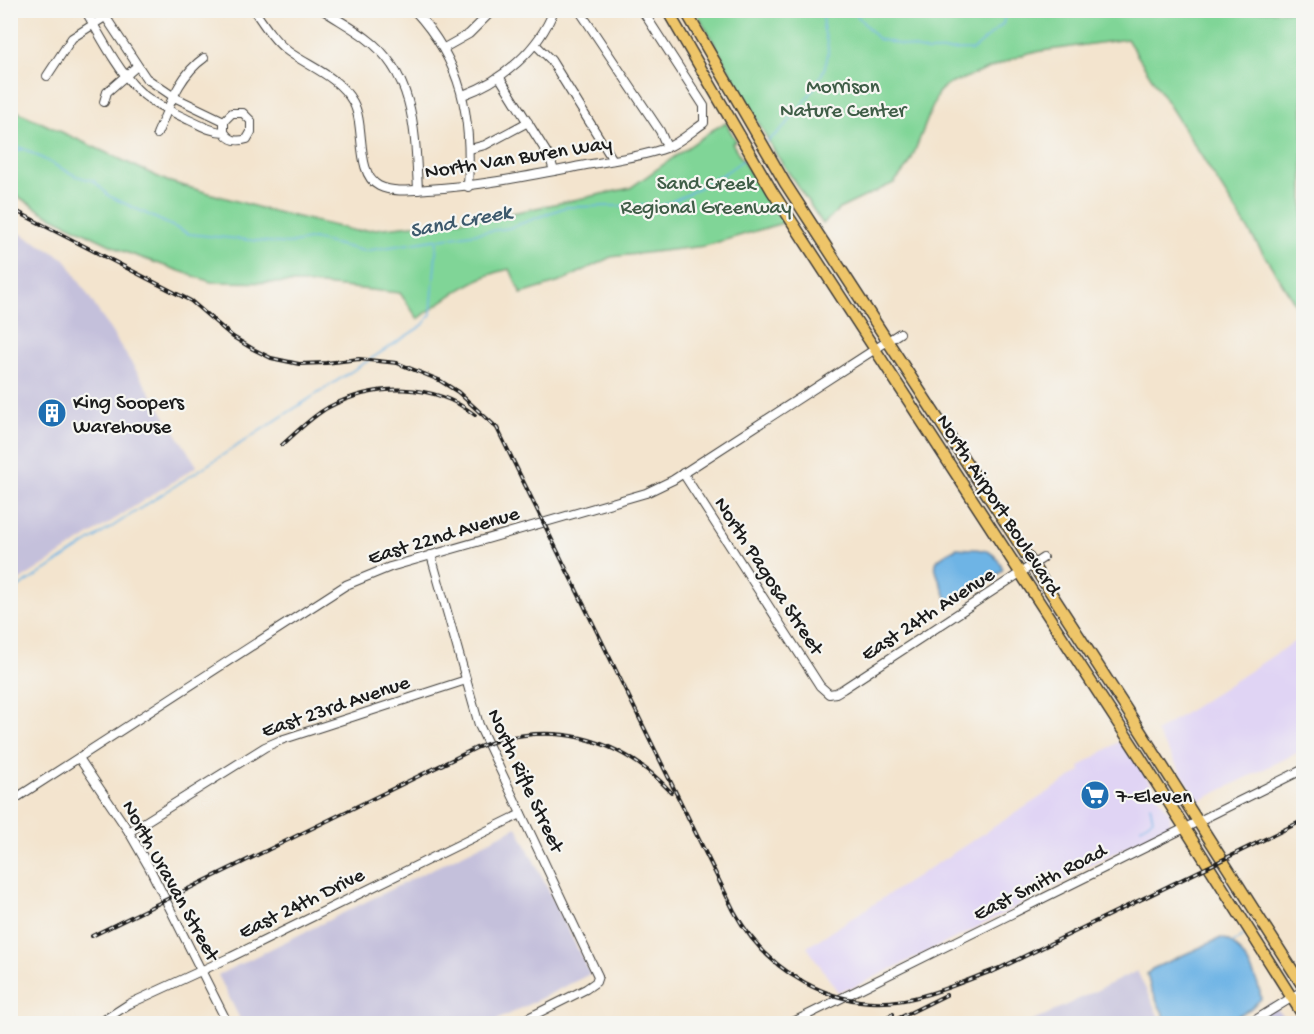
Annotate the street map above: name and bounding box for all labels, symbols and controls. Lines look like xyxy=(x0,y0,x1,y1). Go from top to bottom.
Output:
park label: Morrison Nature Center xyxy=(780,76,908,125)
street label: North Van Buren Way xyxy=(423,132,614,187)
park label: Sand Creek Regional Greenway xyxy=(620,173,792,222)
water label: Sand Creek xyxy=(408,200,516,246)
place label: King Soopers Warehouse xyxy=(73,392,185,441)
building icon: King Soopers Warehouse xyxy=(36,397,68,429)
street label: North Airport Boulevard xyxy=(929,411,1066,603)
street label: North Pagosa Street xyxy=(707,493,829,663)
street label: East 22nd Avenue xyxy=(365,502,524,572)
street label: East 24th Avenue xyxy=(857,563,1001,668)
street label: East 23rd Avenue xyxy=(259,671,415,745)
street label: North Rifle Street xyxy=(480,706,569,859)
supermarket icon: 7-Eleven xyxy=(1079,779,1111,811)
place label: 7-Eleven xyxy=(1115,786,1192,811)
street label: North Uravan Street xyxy=(114,797,225,969)
street label: East Smith Road xyxy=(970,839,1113,928)
street label: East 24th Drive xyxy=(236,863,371,946)

